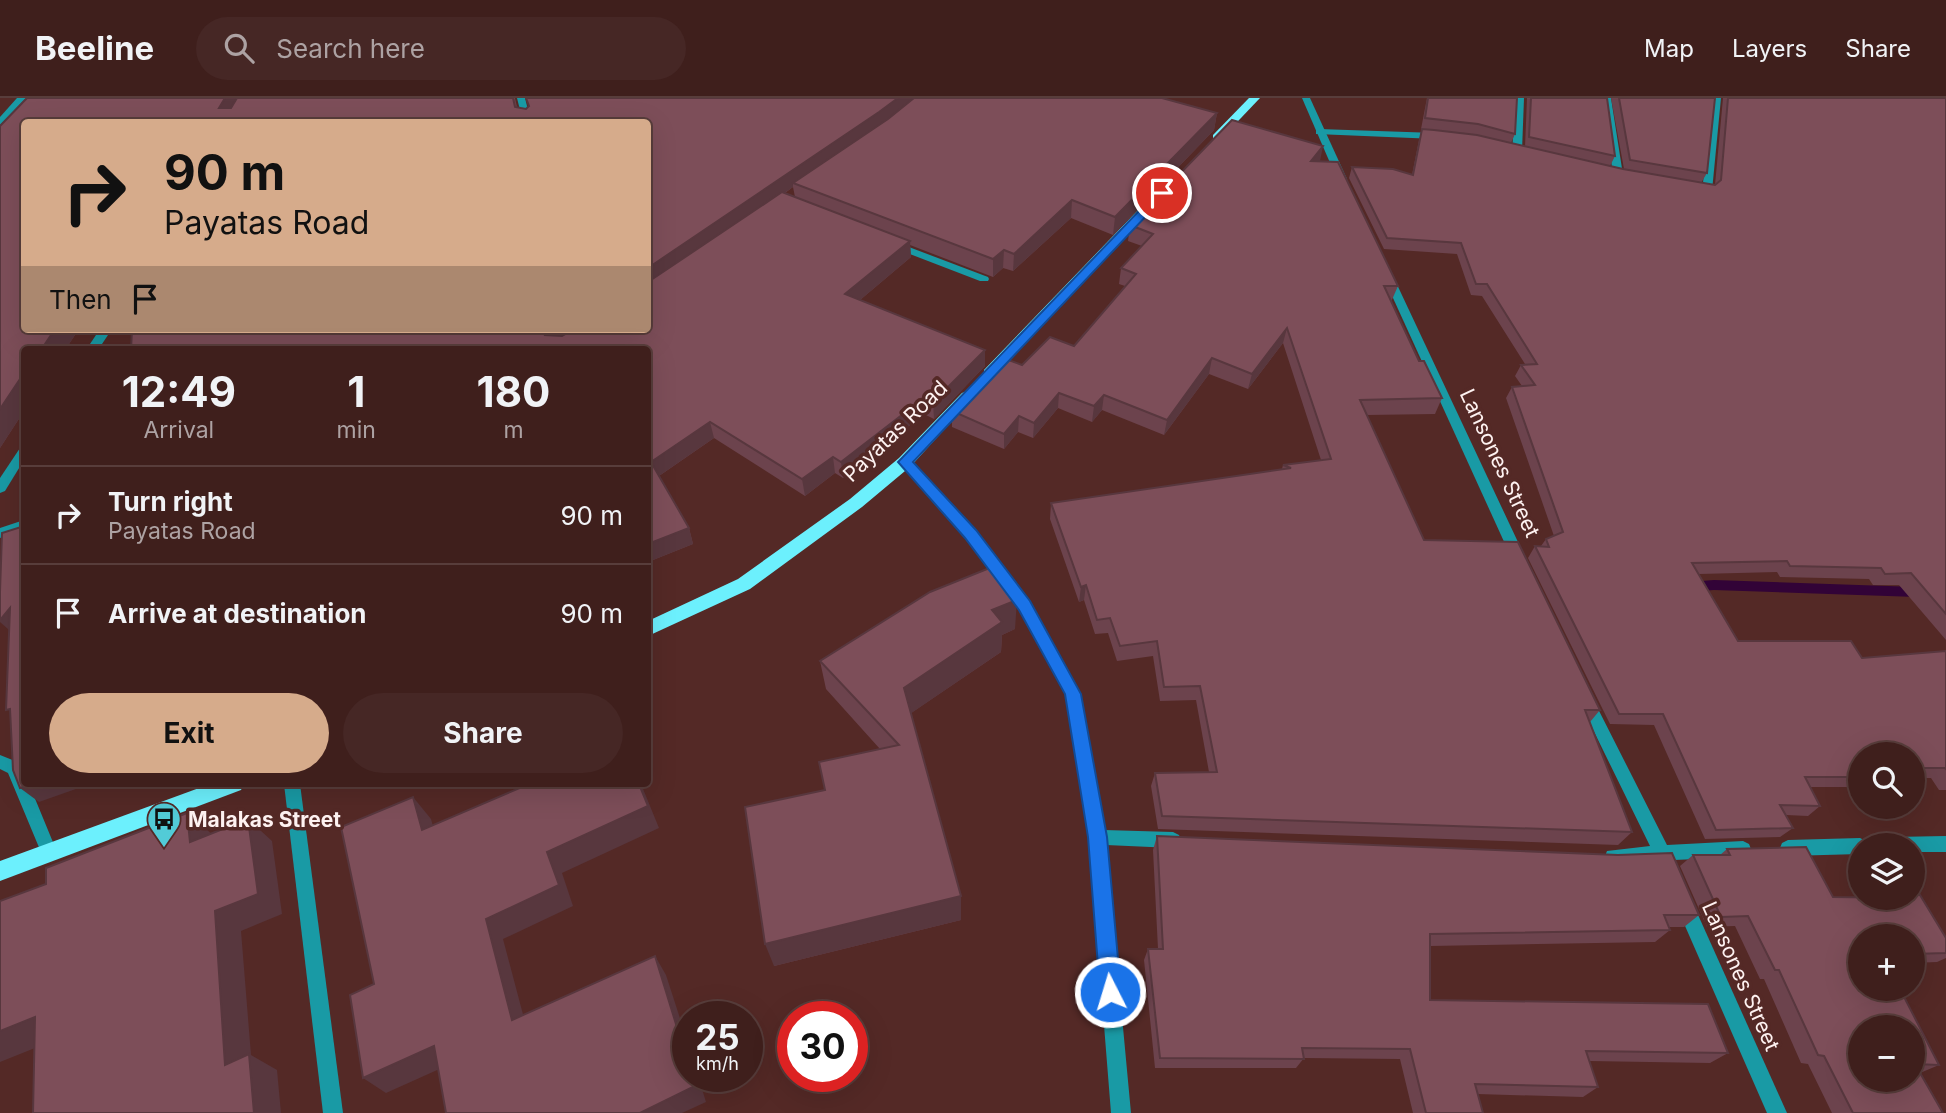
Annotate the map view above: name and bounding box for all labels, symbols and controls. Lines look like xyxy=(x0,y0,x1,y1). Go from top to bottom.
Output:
search box xyxy=(196,17,686,80)
text: Beeline xyxy=(35,28,154,68)
icon: search xyxy=(220,29,258,67)
text: Search here xyxy=(276,33,425,64)
text: Map xyxy=(1644,34,1694,63)
text: Layers xyxy=(1732,34,1807,63)
text: Share xyxy=(1845,34,1911,63)
text: 90 m xyxy=(164,143,285,202)
icon: right xyxy=(49,147,140,238)
pin xyxy=(1132,163,1192,223)
icon: arrive xyxy=(1143,174,1181,212)
text: Payatas Road xyxy=(164,203,369,242)
icon: arrive xyxy=(126,280,164,318)
text: Then xyxy=(49,284,112,315)
text: 12:49 xyxy=(122,366,236,417)
text: 1 xyxy=(347,366,365,417)
text: 180 xyxy=(477,366,550,417)
street label: Payatas Road xyxy=(838,375,952,487)
street label: Lansones Street xyxy=(1455,385,1545,541)
text: Arrival xyxy=(143,416,214,444)
text: min xyxy=(337,416,376,444)
text: m xyxy=(503,416,524,444)
text: Turn right xyxy=(108,486,233,517)
icon: right xyxy=(49,496,87,534)
text: 90 m xyxy=(560,500,623,531)
text: Payatas Road xyxy=(108,517,256,545)
icon: arrive xyxy=(49,594,87,632)
text: Arrive at destination xyxy=(108,598,367,629)
text: 90 m xyxy=(560,598,623,629)
button: Exit xyxy=(49,693,329,773)
button: Share xyxy=(343,693,623,773)
map controls xyxy=(1848,742,1925,1092)
button: search xyxy=(1848,742,1925,819)
bus stop icon: Malakas Street xyxy=(145,800,183,849)
place label: Malakas Street xyxy=(188,807,341,832)
button: layers xyxy=(1848,833,1925,910)
street label: Lansones Street xyxy=(1697,898,1785,1055)
button: + xyxy=(1848,924,1925,1001)
position arrow xyxy=(1073,955,1147,1029)
speed limit sign: 30 xyxy=(777,1001,868,1092)
button: − xyxy=(1848,1015,1925,1092)
text: 25 xyxy=(695,1016,740,1058)
text: km/h xyxy=(696,1053,739,1074)

